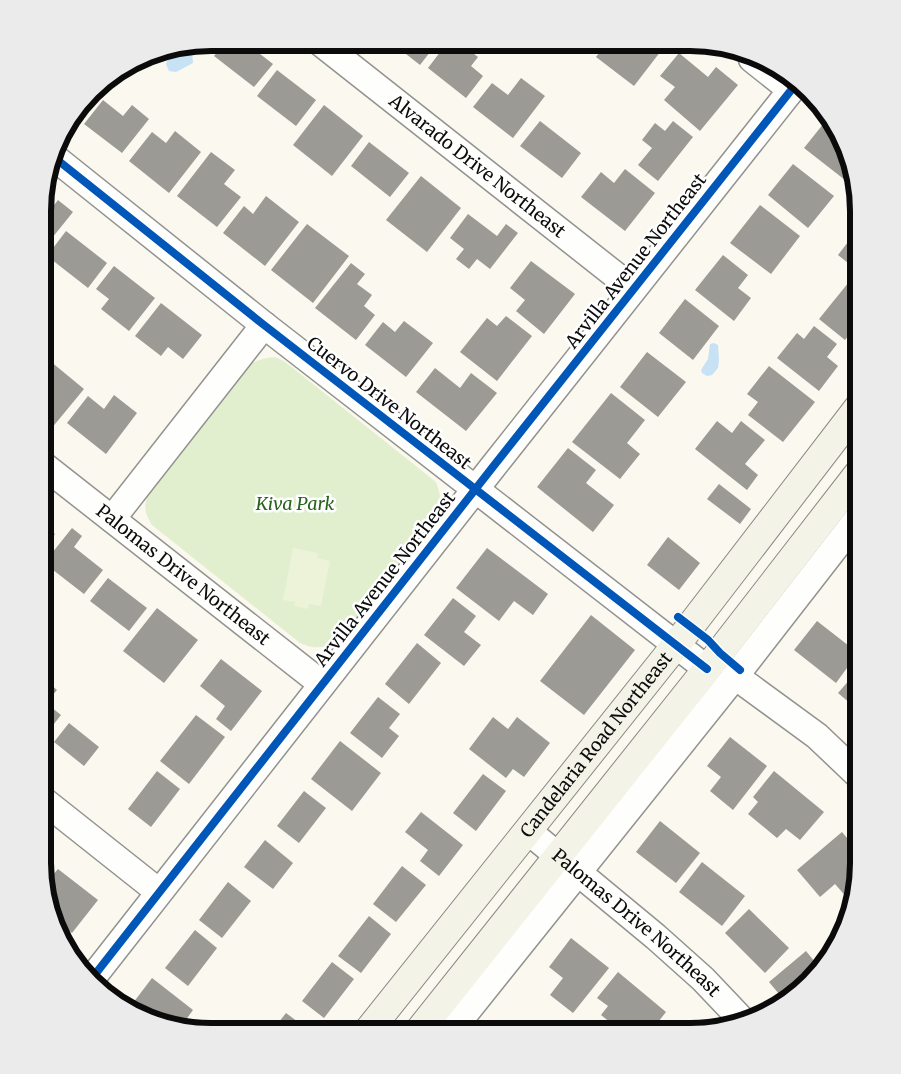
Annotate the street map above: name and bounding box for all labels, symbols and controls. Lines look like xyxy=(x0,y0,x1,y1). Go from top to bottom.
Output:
street label: Alvarado Drive Northeast xyxy=(384,88,571,243)
street label: Arvilla Avenue Northeast xyxy=(559,169,711,354)
street label: Cuervo Drive Northeast xyxy=(302,331,476,474)
street label: Arvilla Avenue Northeast xyxy=(308,487,460,672)
park label: Kiva Park xyxy=(255,492,334,515)
street label: Palomas Drive Northeast xyxy=(92,499,275,650)
street label: Candelaria Road Northeast xyxy=(515,647,677,842)
street label: Palomas Drive Northeast xyxy=(548,844,726,1001)

